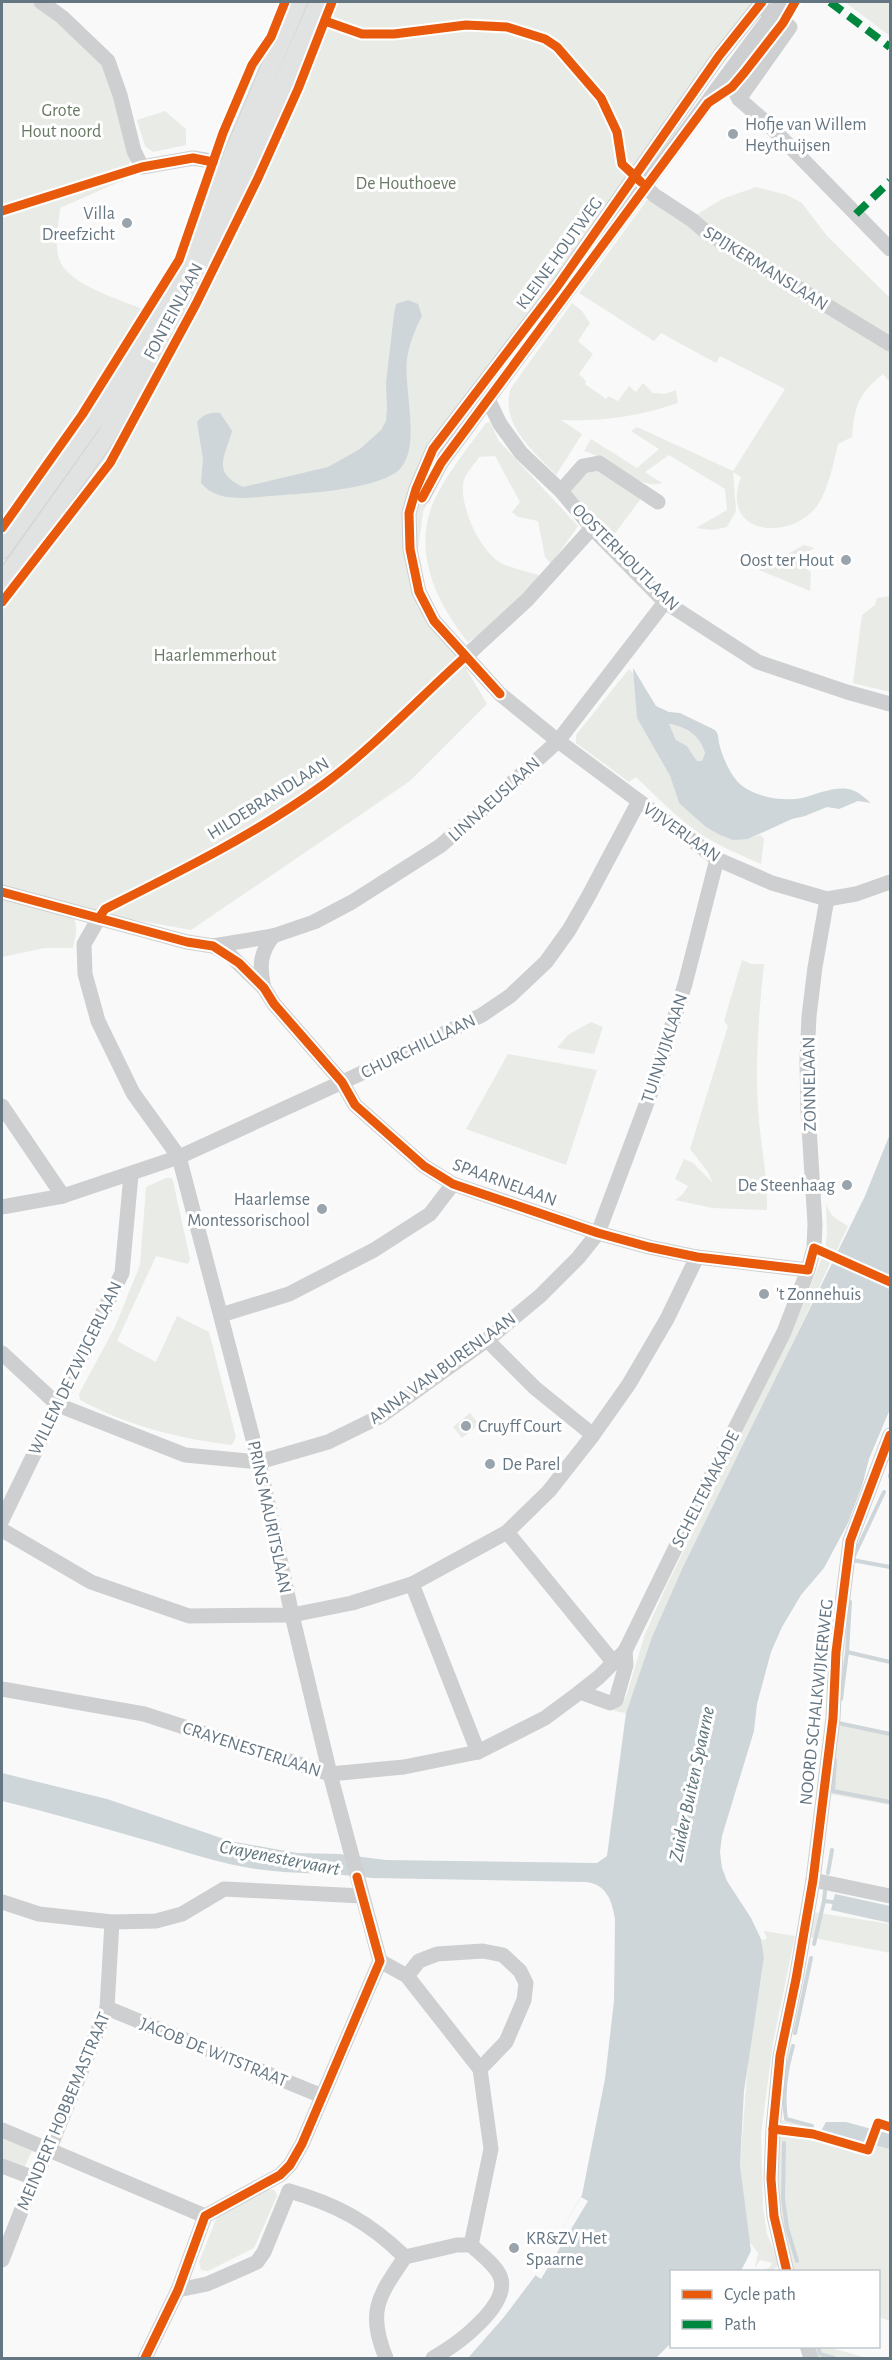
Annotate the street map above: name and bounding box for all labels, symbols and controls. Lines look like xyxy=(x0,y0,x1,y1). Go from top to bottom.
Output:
park label: Grote Hout noord xyxy=(21,102,101,141)
place label: Hofje van Willem Heythuijsen xyxy=(745,116,867,155)
marker: Hofje van Willem Heythuijsen xyxy=(726,127,740,141)
park label: De Houthoeve xyxy=(356,175,456,193)
street label: KLEINE HOUTWEG xyxy=(513,194,606,313)
place label: Villa Dreefzicht xyxy=(42,205,115,244)
marker: Villa Dreefzicht xyxy=(120,216,134,230)
street label: SPIJKERMANSLAAN xyxy=(700,223,831,314)
street label: FONTEINLAAN xyxy=(141,260,207,363)
street label: OOSTERHOUTLAAN xyxy=(568,501,682,615)
place label: Oost ter Hout xyxy=(740,552,834,570)
marker: Oost ter Hout xyxy=(839,553,853,567)
park label: Haarlemmerhout xyxy=(154,647,277,665)
street label: HILDEBRANDLAAN xyxy=(205,754,332,843)
street label: LINNAEUSLAAN xyxy=(445,754,544,845)
street label: VIJVERLAAN xyxy=(640,800,723,866)
street label: TUINWIJKLAAN xyxy=(639,991,691,1105)
street label: CHURCHILLLAAN xyxy=(358,1011,478,1082)
street label: ZONNELAAN xyxy=(800,1036,820,1132)
street label: SPAARNELAAN xyxy=(450,1156,559,1210)
place label: De Steenhaag xyxy=(737,1177,835,1195)
marker: De Steenhaag xyxy=(840,1178,854,1192)
place label: Haarlemse Montessorischool xyxy=(187,1191,310,1230)
marker: Haarlemse Montessorischool xyxy=(315,1202,329,1216)
street label: WILLEM DE ZWIJGERLAAN xyxy=(26,1279,126,1458)
place label: 't Zonnehuis xyxy=(776,1286,861,1304)
marker: 't Zonnehuis xyxy=(757,1287,771,1301)
street label: ANNA VAN BURENLAAN xyxy=(366,1310,519,1428)
place label: Cruyff Court xyxy=(478,1418,562,1436)
marker: Cruyff Court xyxy=(459,1419,473,1433)
street label: SCHELTEMAKADE xyxy=(669,1428,743,1551)
street label: PRINS MAURITSLAAN xyxy=(244,1439,294,1595)
place label: De Parel xyxy=(502,1456,560,1474)
marker: De Parel xyxy=(483,1457,497,1471)
street label: NOORD SCHALKWIJKERWEG xyxy=(797,1598,837,1806)
water label: Zuider Buiten Spaarne xyxy=(666,1704,718,1864)
street label: CRAYENESTERLAAN xyxy=(180,1719,323,1781)
water label: Crayenestervaart xyxy=(218,1836,342,1880)
street label: MEINDERT HOBBEMASTRAAT xyxy=(14,2010,114,2213)
street label: JACOB DE WITSTRAAT xyxy=(137,2015,290,2091)
place label: KR&ZV Het Spaarne xyxy=(526,2230,607,2269)
marker: KR&ZV Het Spaarne xyxy=(507,2241,521,2255)
legend xyxy=(670,2270,880,2348)
text: Cycle path xyxy=(724,2286,796,2304)
text: Path xyxy=(724,2316,756,2334)

